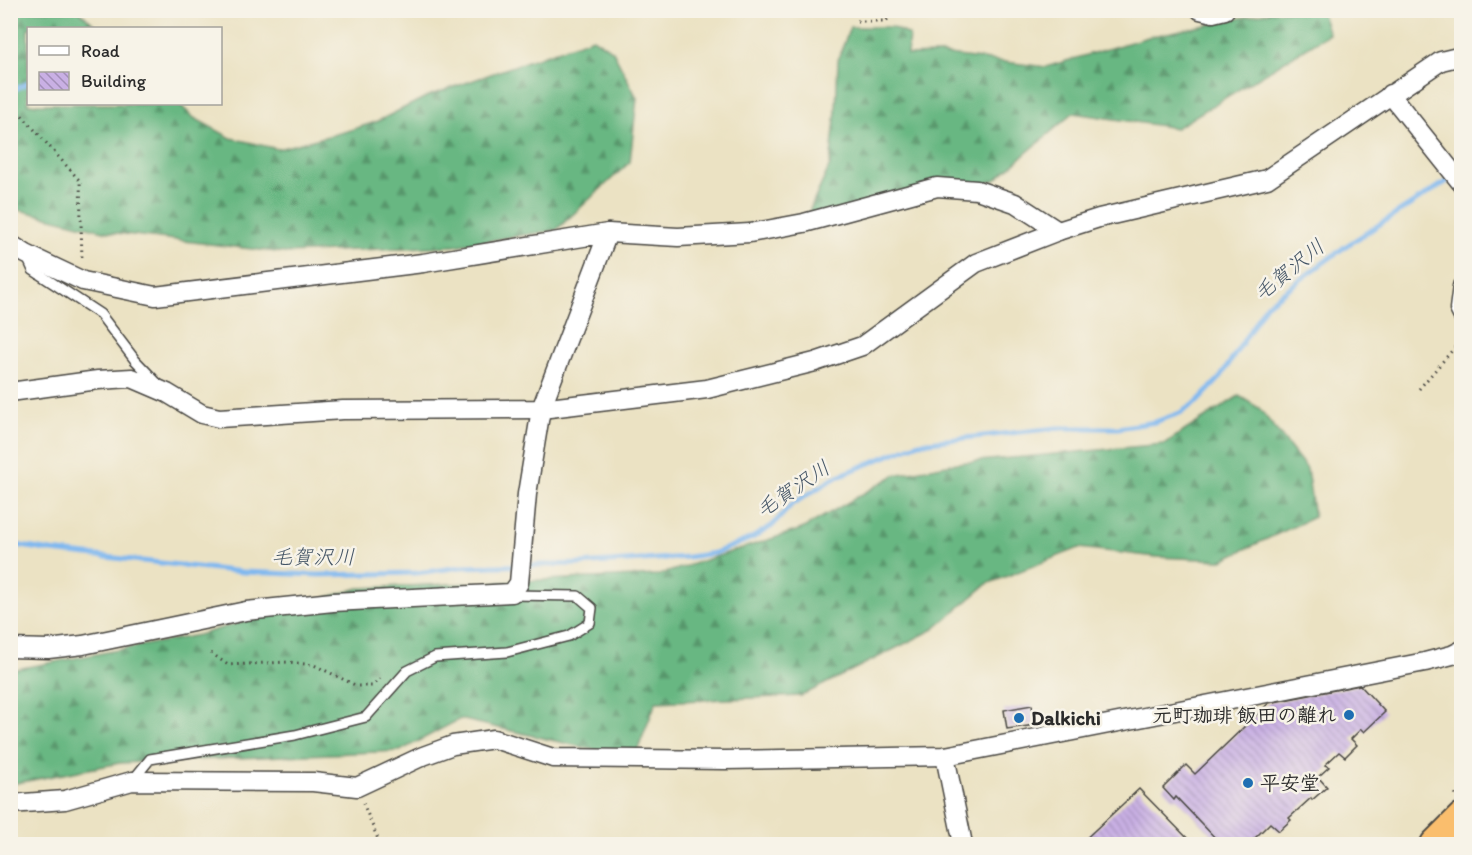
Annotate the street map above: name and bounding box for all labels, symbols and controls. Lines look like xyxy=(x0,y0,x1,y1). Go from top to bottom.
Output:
legend xyxy=(27,27,222,105)
text: Road xyxy=(81,40,120,62)
text: Building xyxy=(81,70,147,92)
water label: 毛賀沢川 xyxy=(1248,233,1329,306)
water label: 毛賀沢川 xyxy=(751,455,835,522)
water label: 毛賀沢川 xyxy=(271,544,355,569)
place label: 元町珈琲 飯田の離れ xyxy=(1153,703,1337,727)
place label: Dalkichi xyxy=(1031,706,1101,730)
marker: 元町珈琲 飯田の離れ xyxy=(1342,708,1356,722)
marker: Dalkichi xyxy=(1012,711,1026,725)
place label: 平安堂 xyxy=(1260,771,1320,795)
marker: 平安堂 xyxy=(1241,776,1255,790)

